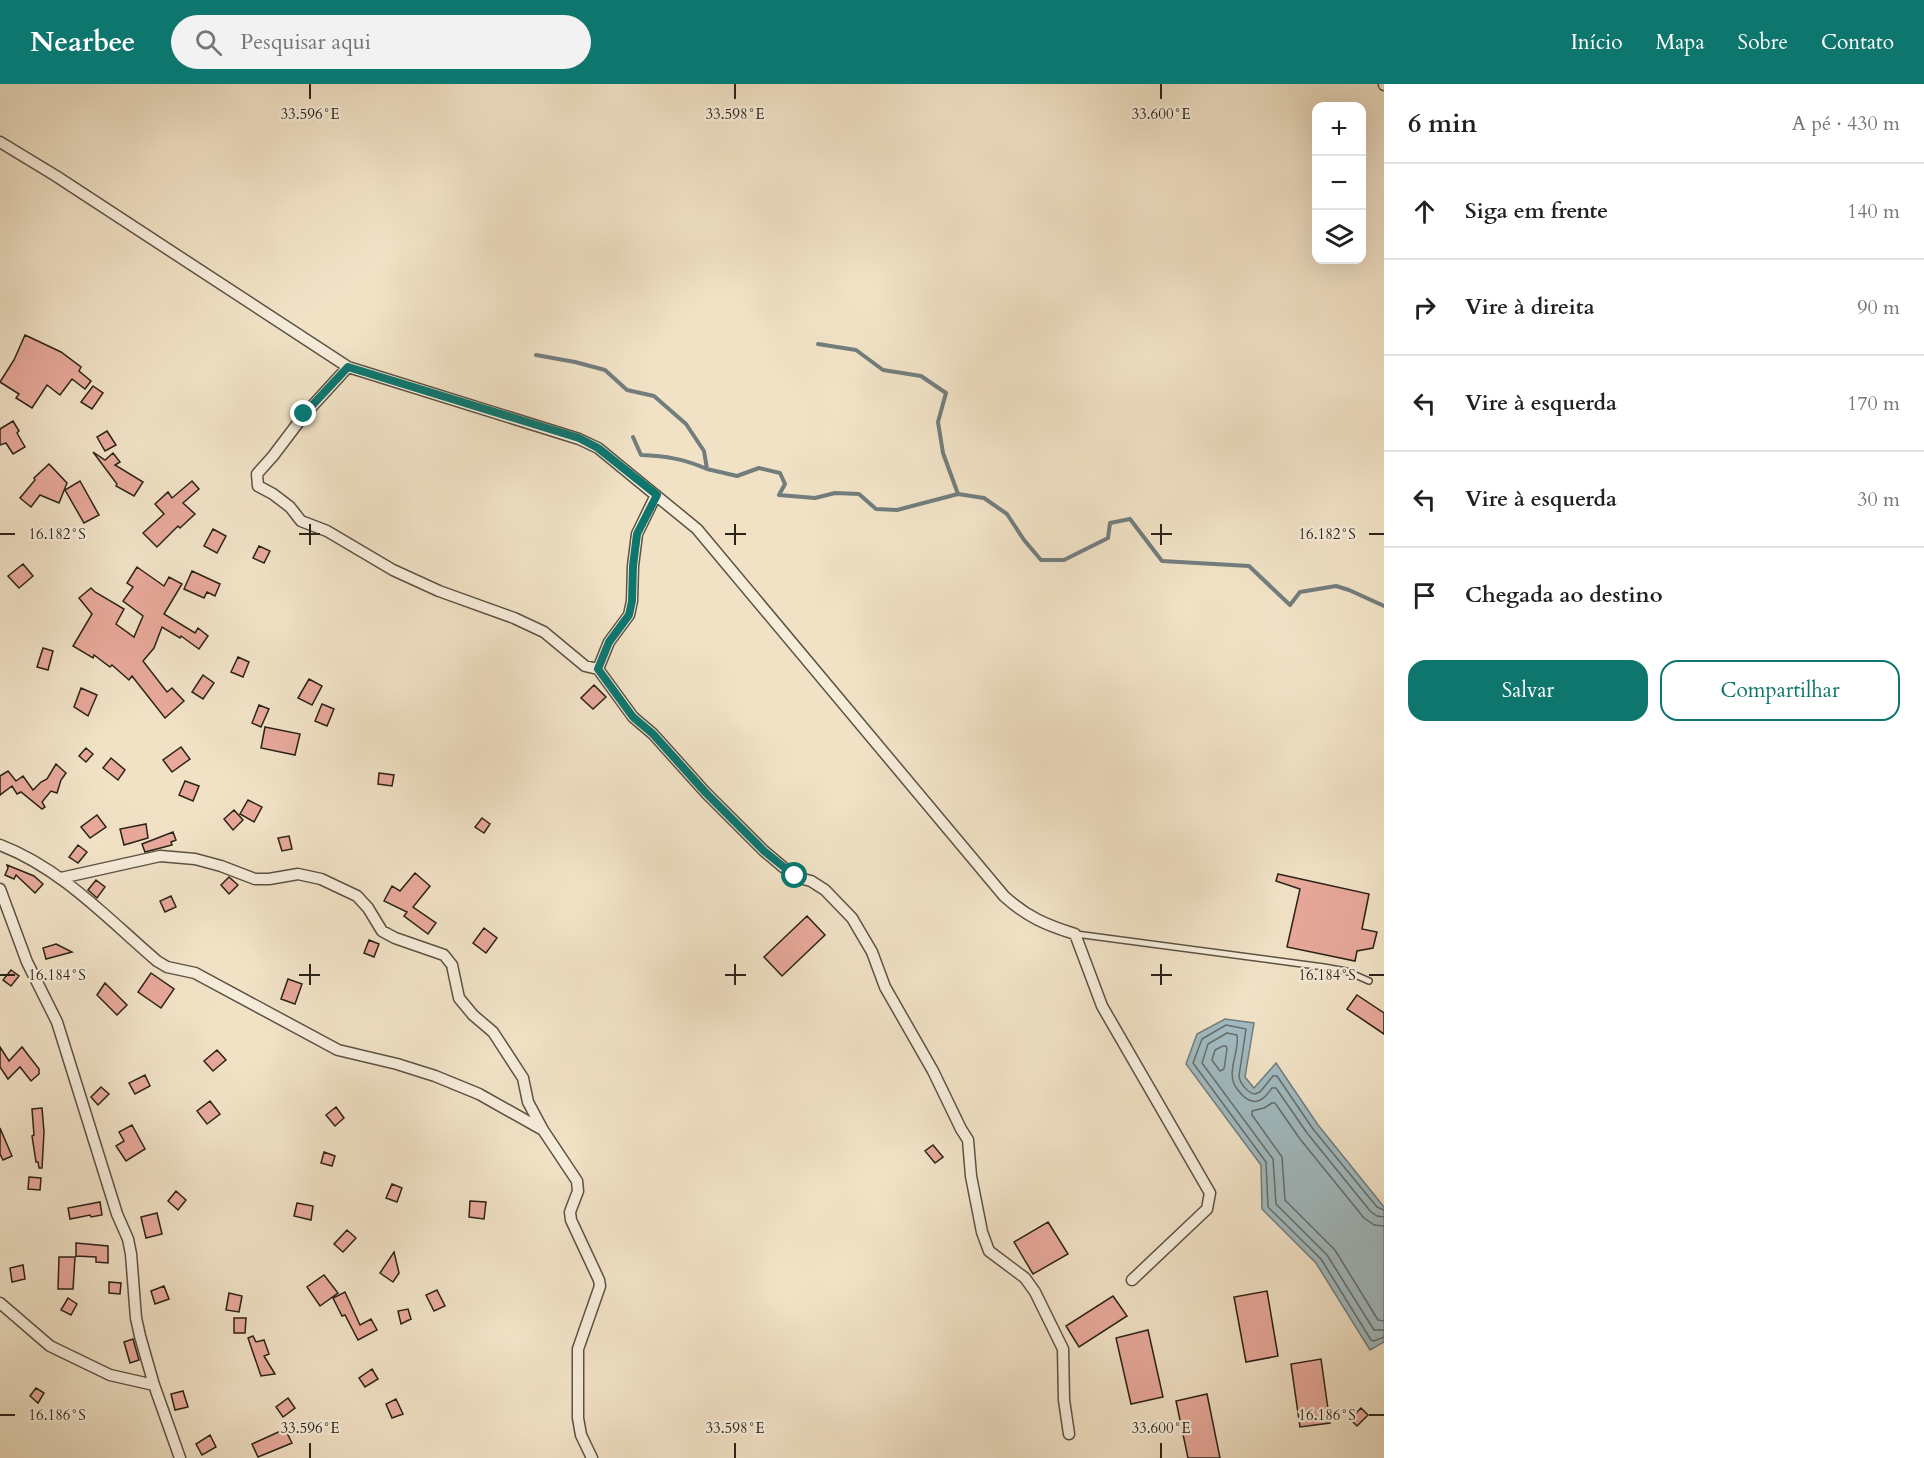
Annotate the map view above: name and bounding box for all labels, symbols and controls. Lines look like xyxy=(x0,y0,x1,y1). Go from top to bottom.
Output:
search box xyxy=(171,15,591,69)
text: Nearbee xyxy=(30,23,135,61)
icon: search xyxy=(192,26,225,59)
text: Pesquisar aqui xyxy=(240,27,371,57)
text: Início xyxy=(1571,28,1623,57)
text: Mapa xyxy=(1656,28,1705,57)
text: Sobre xyxy=(1738,28,1788,57)
text: Contato xyxy=(1821,28,1894,57)
map controls xyxy=(1312,102,1366,264)
button: + xyxy=(1312,102,1366,156)
text: 33.596°E xyxy=(280,104,340,124)
text: 33.598°E xyxy=(705,104,765,124)
text: 33.600°E xyxy=(1131,104,1191,124)
text: 6 min xyxy=(1408,106,1477,141)
text: A pé · 430 m xyxy=(1792,110,1900,137)
button: − xyxy=(1312,156,1366,210)
icon: ahead xyxy=(1408,195,1441,228)
text: Siga em frente xyxy=(1465,196,1608,226)
text: 140 m xyxy=(1847,198,1900,225)
button: layers xyxy=(1312,210,1366,264)
icon: right xyxy=(1408,291,1441,324)
text: Vire à direita xyxy=(1465,292,1595,322)
text: 90 m xyxy=(1857,294,1900,321)
icon: left xyxy=(1408,387,1441,420)
text: Vire à esquerda xyxy=(1465,388,1617,418)
text: 170 m xyxy=(1847,390,1900,417)
route end xyxy=(290,400,316,426)
icon: left xyxy=(1408,483,1441,516)
text: Vire à esquerda xyxy=(1465,484,1617,514)
text: 30 m xyxy=(1857,486,1900,513)
text: 16.182°S xyxy=(28,524,86,544)
text: 16.182°S xyxy=(1298,524,1356,544)
icon: arrive xyxy=(1408,579,1441,612)
text: Chegada ao destino xyxy=(1465,580,1663,610)
button: Salvar xyxy=(1408,660,1648,721)
button: Compartilhar xyxy=(1660,660,1900,721)
route start xyxy=(781,862,807,888)
text: 16.184°S xyxy=(28,965,86,985)
text: 16.184°S xyxy=(1298,965,1356,985)
text: 16.186°S xyxy=(28,1405,86,1425)
text: 16.186°S xyxy=(1298,1405,1356,1425)
text: 33.596°E xyxy=(280,1418,340,1438)
text: 33.598°E xyxy=(705,1418,765,1438)
text: 33.600°E xyxy=(1131,1418,1191,1438)

